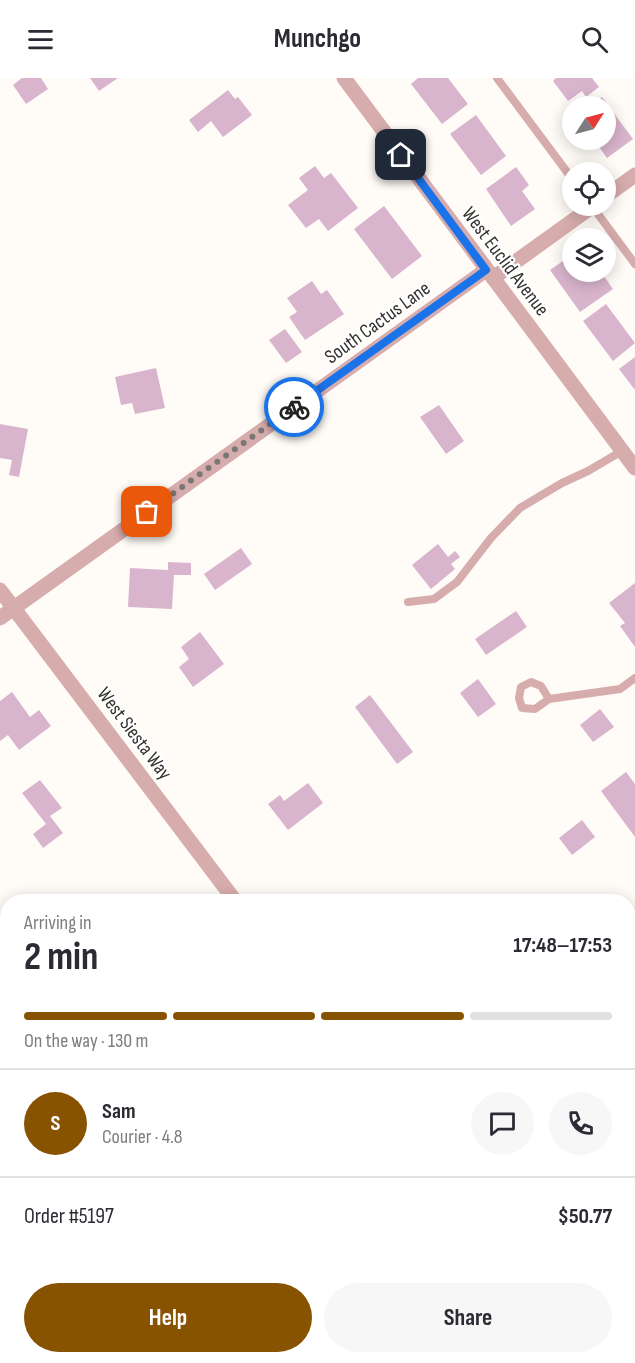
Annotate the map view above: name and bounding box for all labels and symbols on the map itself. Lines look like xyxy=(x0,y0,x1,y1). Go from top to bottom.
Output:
north arrow xyxy=(562,96,616,150)
pin xyxy=(375,129,426,180)
street label: West Euclid Avenue xyxy=(456,202,554,321)
street label: South Cactus Lane xyxy=(320,277,435,369)
courier xyxy=(264,377,324,437)
pin xyxy=(121,486,172,537)
street label: West Siesta Way xyxy=(92,683,177,785)

